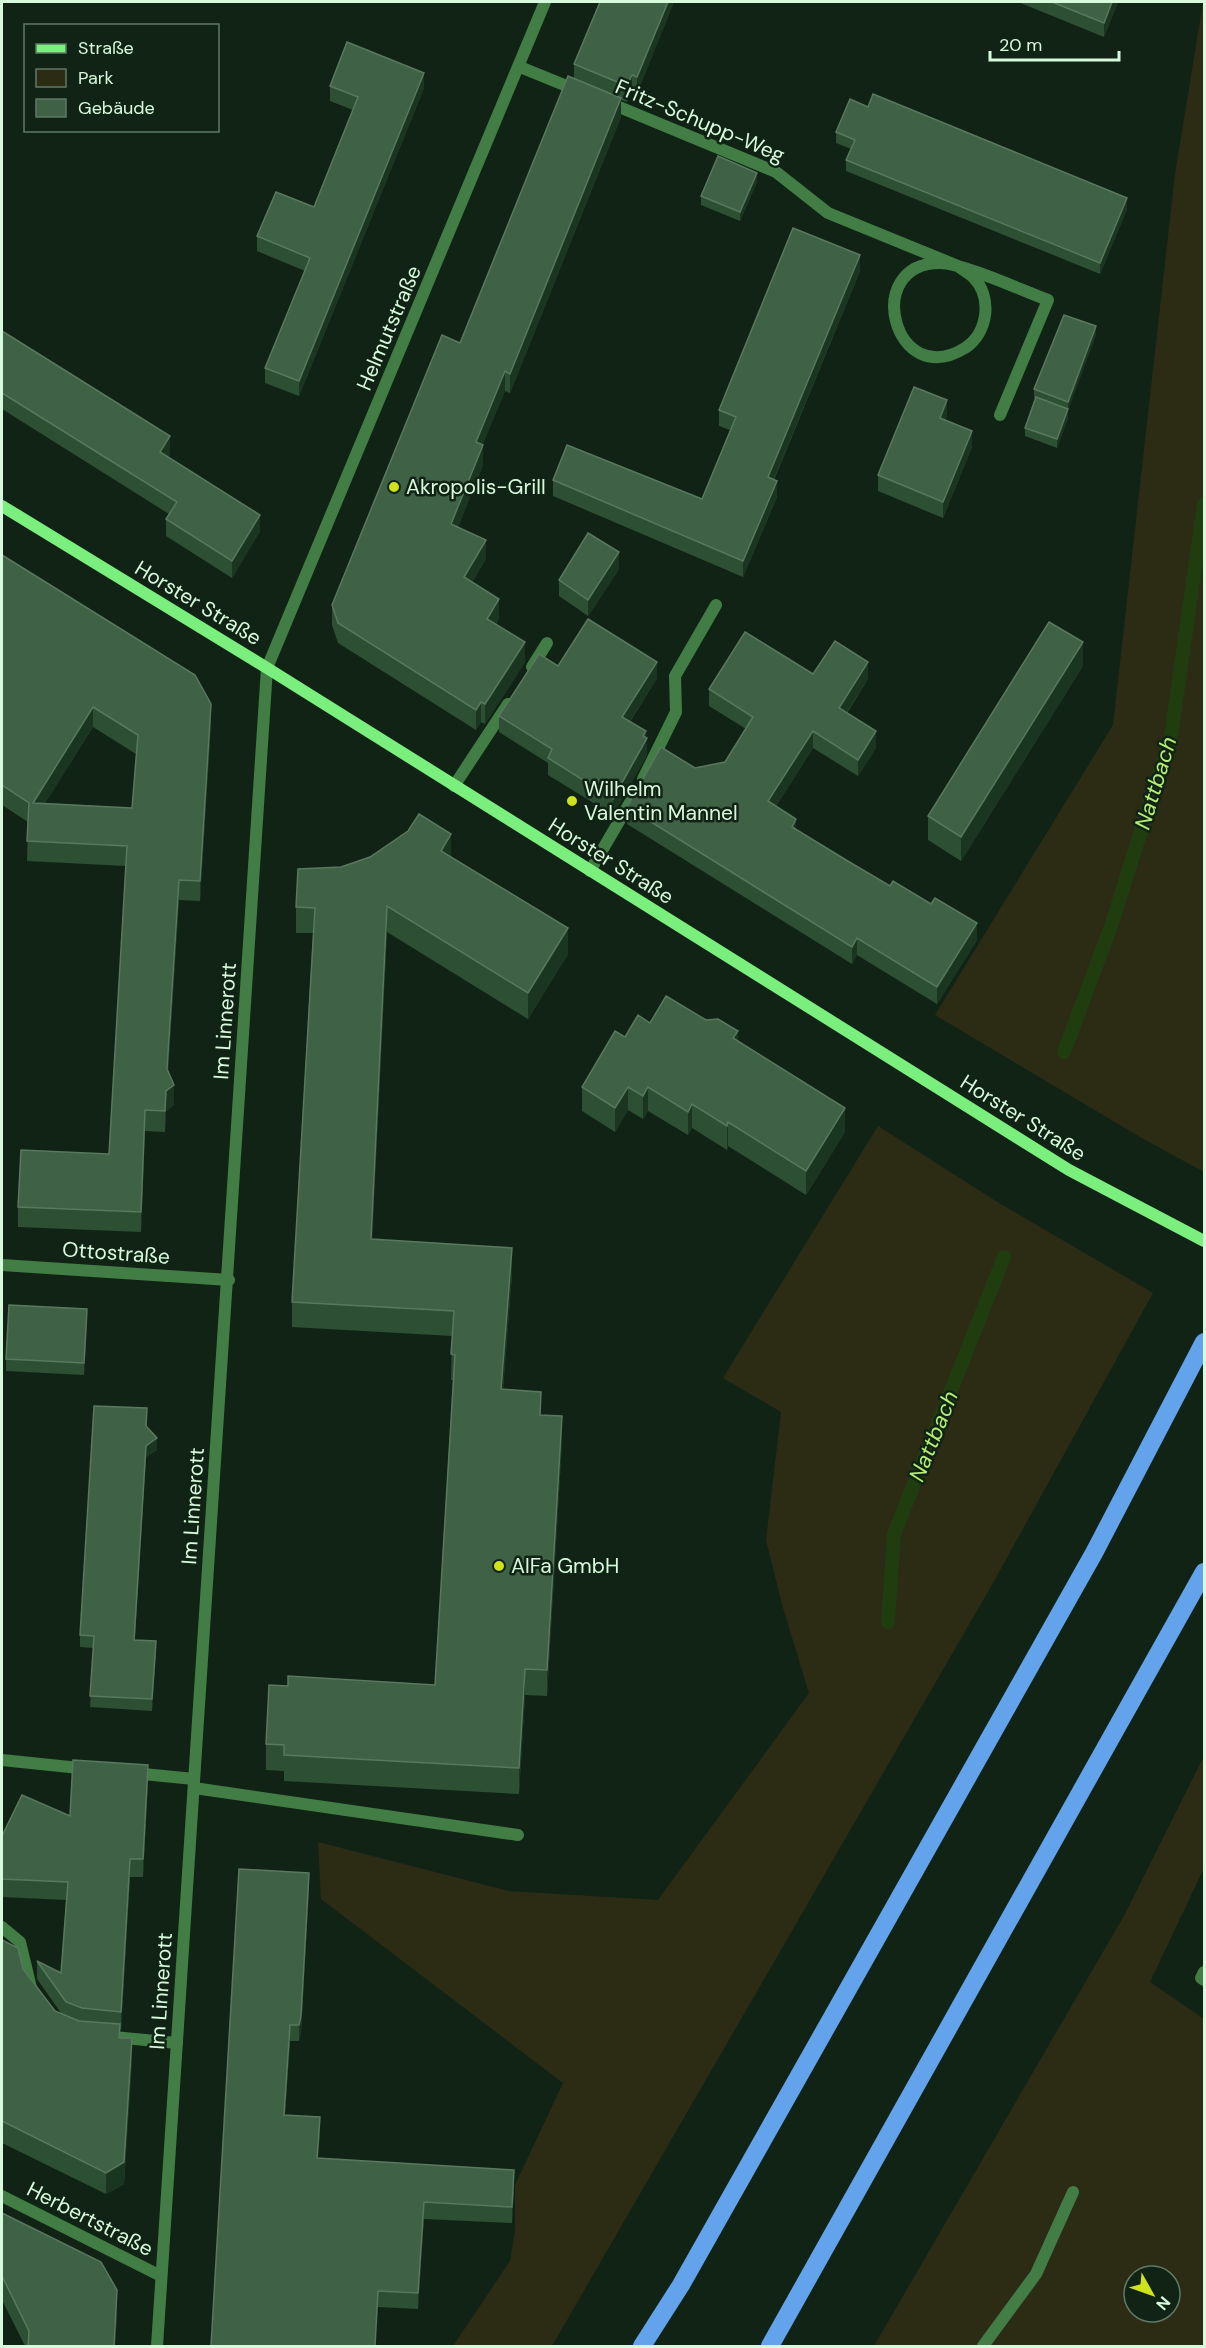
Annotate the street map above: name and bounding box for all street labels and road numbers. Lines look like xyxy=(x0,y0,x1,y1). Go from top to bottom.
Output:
street label: Fritz-Schupp-Weg xyxy=(611,73,789,169)
street label: Helmutstraße xyxy=(350,261,428,395)
street label: Horster Straße xyxy=(130,554,267,652)
street label: Horster Straße xyxy=(543,811,679,911)
street label: Im Linnerott xyxy=(207,962,243,1080)
street label: Horster Straße xyxy=(955,1068,1091,1168)
street label: Ottostraße xyxy=(61,1235,171,1271)
street label: Im Linnerott xyxy=(175,1447,211,1565)
street label: Im Linnerott xyxy=(143,1932,179,2050)
street label: Herbertstraße xyxy=(22,2175,158,2263)

